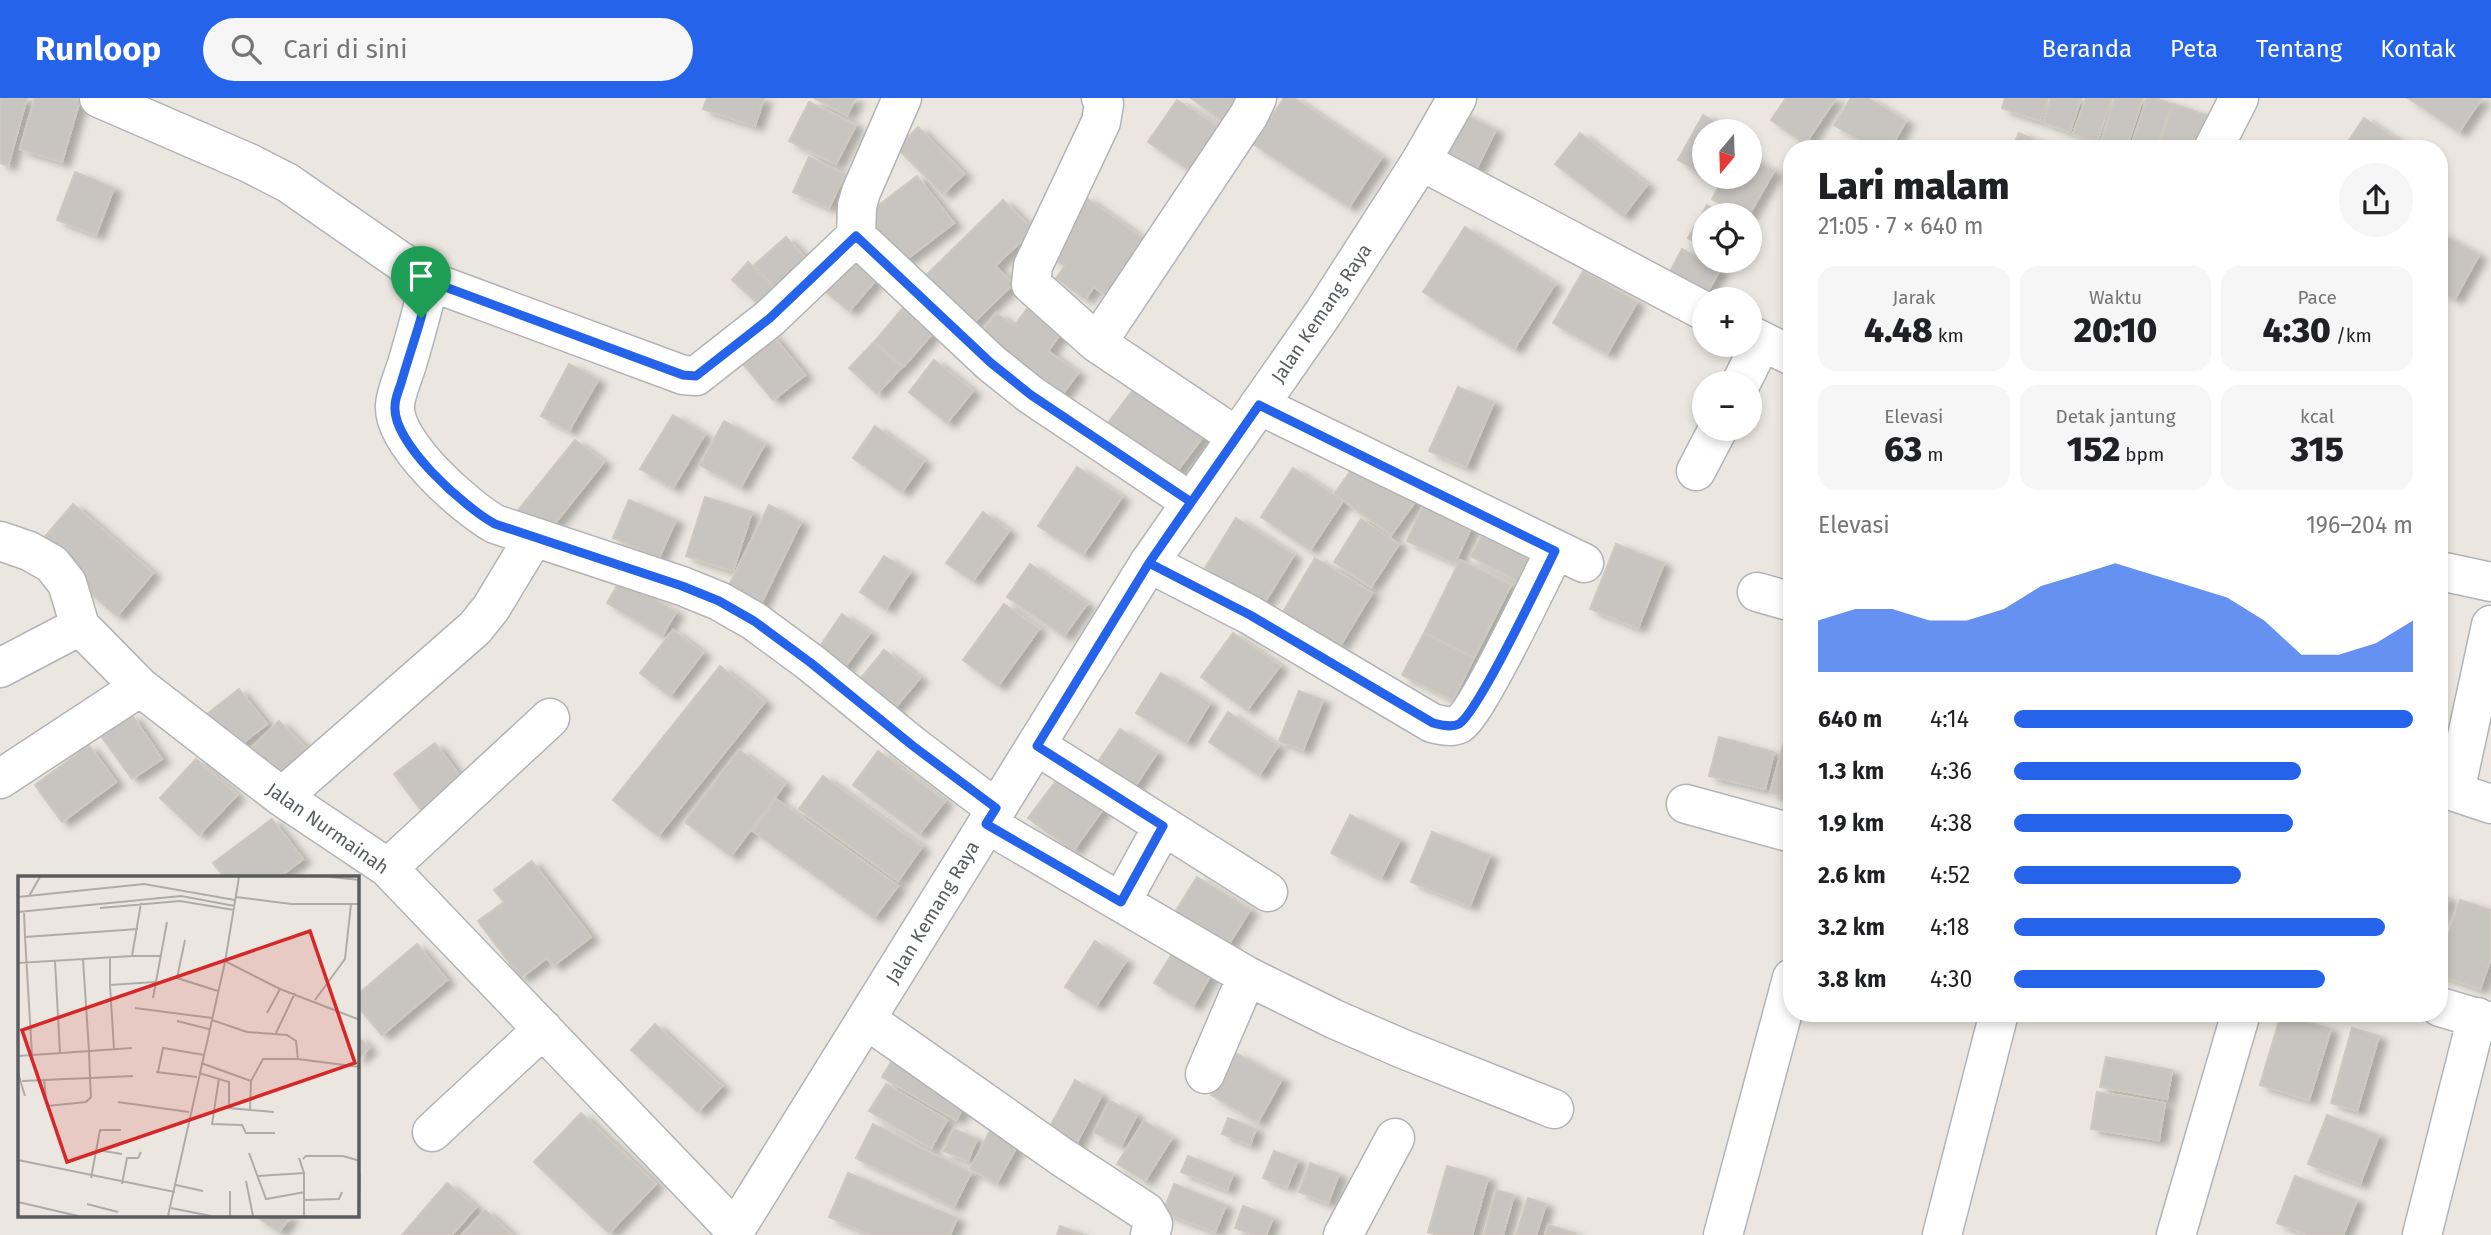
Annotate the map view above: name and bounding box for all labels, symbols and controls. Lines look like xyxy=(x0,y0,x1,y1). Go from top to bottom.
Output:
search box xyxy=(203,18,693,81)
text: Runloop xyxy=(35,29,161,69)
icon: search xyxy=(227,30,265,68)
text: Cari di sini xyxy=(283,34,408,65)
text: Beranda xyxy=(2041,35,2132,63)
text: Peta xyxy=(2170,35,2218,63)
text: Tentang xyxy=(2256,35,2342,63)
text: Kontak xyxy=(2380,35,2456,63)
north arrow xyxy=(1692,119,1762,189)
map controls xyxy=(1692,119,1762,441)
text: Lari malam xyxy=(1818,163,2009,209)
button: share xyxy=(2339,163,2413,237)
button: locate xyxy=(1692,203,1762,273)
text: 21:05 · 7 × 640 m xyxy=(1818,212,1983,240)
street label: Jalan Kemang Raya xyxy=(1266,239,1376,387)
pin xyxy=(391,246,451,318)
icon: arrive xyxy=(402,257,440,295)
text: Jarak xyxy=(1892,286,1935,309)
text: Waktu xyxy=(2089,286,2142,309)
text: Pace xyxy=(2297,286,2337,309)
button: + xyxy=(1692,287,1762,357)
text: 4.48 xyxy=(1864,309,1933,351)
text: 20:10 xyxy=(2074,309,2157,351)
text: 4:30 xyxy=(2263,309,2331,351)
text: km xyxy=(1933,324,1964,347)
text: /km xyxy=(2331,324,2372,347)
button: − xyxy=(1692,371,1762,441)
text: Elevasi xyxy=(1884,405,1943,428)
text: Detak jantung xyxy=(2055,405,2176,428)
text: kcal xyxy=(2300,405,2334,428)
text: 63 xyxy=(1884,428,1922,470)
text: 152 xyxy=(2067,428,2120,470)
text: 315 xyxy=(2290,428,2344,470)
text: m xyxy=(1922,443,1944,466)
text: bpm xyxy=(2120,443,2164,466)
text: Elevasi xyxy=(1818,511,1890,539)
text: 196–204 m xyxy=(2306,511,2413,539)
text: 640 m xyxy=(1818,705,1882,733)
text: 4:14 xyxy=(1930,705,1969,733)
text: 1.3 km xyxy=(1818,757,1884,785)
text: 4:36 xyxy=(1930,757,1972,785)
street label: Jalan Nurmainah xyxy=(262,778,393,879)
text: 1.9 km xyxy=(1818,809,1884,837)
text: 4:38 xyxy=(1930,809,1972,837)
street label: Jalan Kemang Raya xyxy=(881,837,984,988)
text: 2.6 km xyxy=(1818,861,1886,889)
text: 4:52 xyxy=(1930,861,1970,889)
inset map xyxy=(18,876,359,1218)
text: 3.2 km xyxy=(1818,913,1885,941)
text: 4:18 xyxy=(1930,913,1969,941)
text: 3.8 km xyxy=(1818,965,1886,993)
text: 4:30 xyxy=(1930,965,1972,993)

